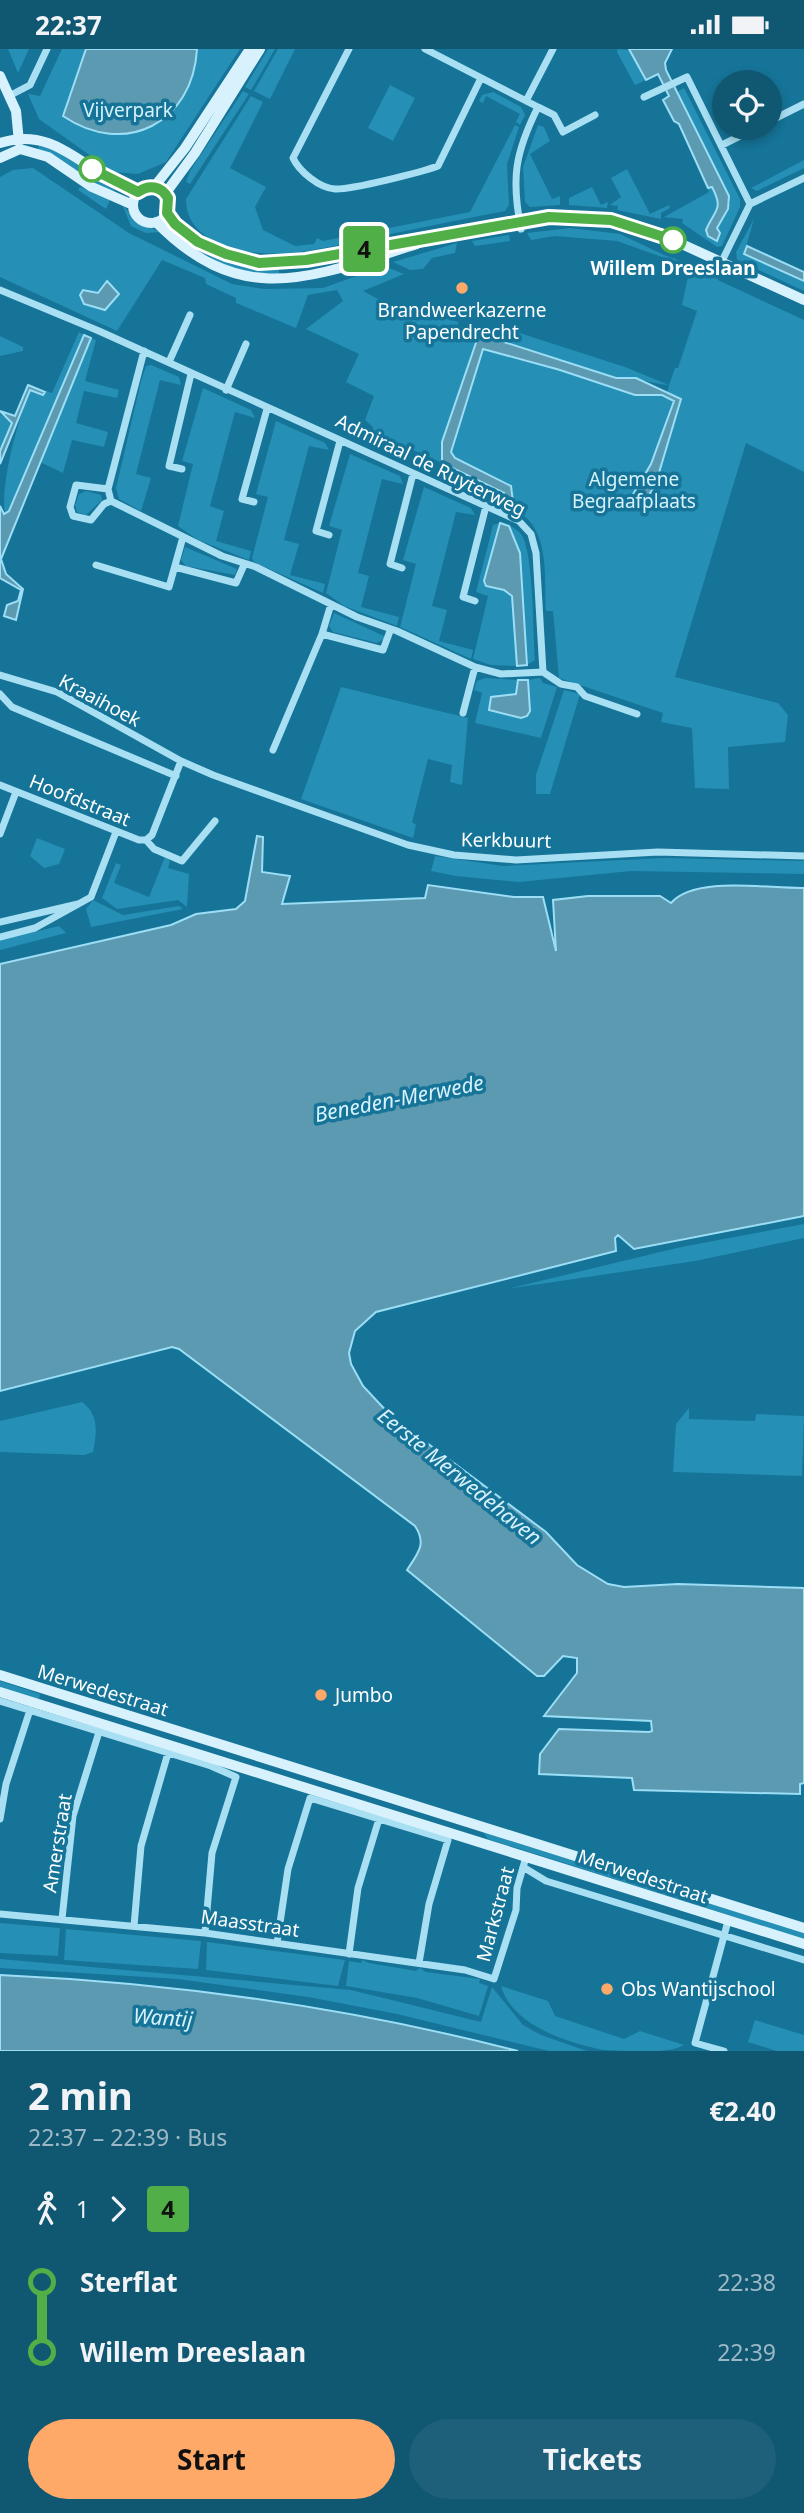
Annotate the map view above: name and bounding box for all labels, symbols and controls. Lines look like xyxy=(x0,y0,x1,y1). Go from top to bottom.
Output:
text: 22:37 xyxy=(35,7,102,43)
map controls xyxy=(712,70,782,140)
button: locate xyxy=(712,70,782,140)
park label: Vijverpark xyxy=(83,97,173,123)
unlabelled marker xyxy=(79,156,105,182)
line badge: 4 xyxy=(341,226,387,272)
marker: Willem Dreeslaan xyxy=(660,227,686,253)
text: 4 xyxy=(357,232,371,265)
place label: Willem Dreeslaan xyxy=(590,255,756,281)
marker: Brandweerkazerne Papendrecht xyxy=(454,280,470,296)
place label: Brandweerkazerne Papendrecht xyxy=(378,297,546,345)
street label: Admiraal de Ruyterweg xyxy=(332,408,530,522)
park label: Algemene Begraafplaats xyxy=(572,466,696,514)
street label: Kraaihoek xyxy=(54,667,146,733)
street label: Hoofdstraat xyxy=(26,768,135,832)
street label: Kerkbuurt xyxy=(461,826,552,854)
water label: Beneden-Merwede xyxy=(312,1068,486,1128)
water label: Eerste Merwedehaven xyxy=(372,1401,548,1551)
street label: Merwedestraat xyxy=(34,1658,172,1722)
place label: Jumbo xyxy=(333,1682,393,1708)
marker: Jumbo xyxy=(313,1687,329,1703)
street label: Amerstraat xyxy=(36,1791,78,1894)
street label: Merwedestraat xyxy=(575,1843,712,1909)
street label: Markstraat xyxy=(470,1863,520,1964)
street label: Maasstraat xyxy=(199,1903,301,1943)
place label: Obs Wantijschool xyxy=(621,1976,776,2002)
marker: Obs Wantijschool xyxy=(599,1981,615,1997)
water label: Wantij xyxy=(132,2001,194,2033)
text: 2 min xyxy=(28,2069,133,2121)
text: €2.40 xyxy=(709,2093,776,2129)
text: 22:37 – 22:39 · Bus xyxy=(28,2121,227,2153)
icon: walk xyxy=(28,2190,66,2228)
icon: forward xyxy=(99,2190,137,2228)
text: 4 xyxy=(161,2192,175,2225)
text: 1 xyxy=(76,2193,89,2225)
text: Sterflat xyxy=(80,2264,178,2300)
text: 22:38 xyxy=(717,2266,776,2298)
text: Willem Dreeslaan xyxy=(80,2334,306,2370)
text: 22:39 xyxy=(717,2336,776,2368)
button: Start xyxy=(28,2419,395,2499)
button: Tickets xyxy=(409,2419,776,2499)

